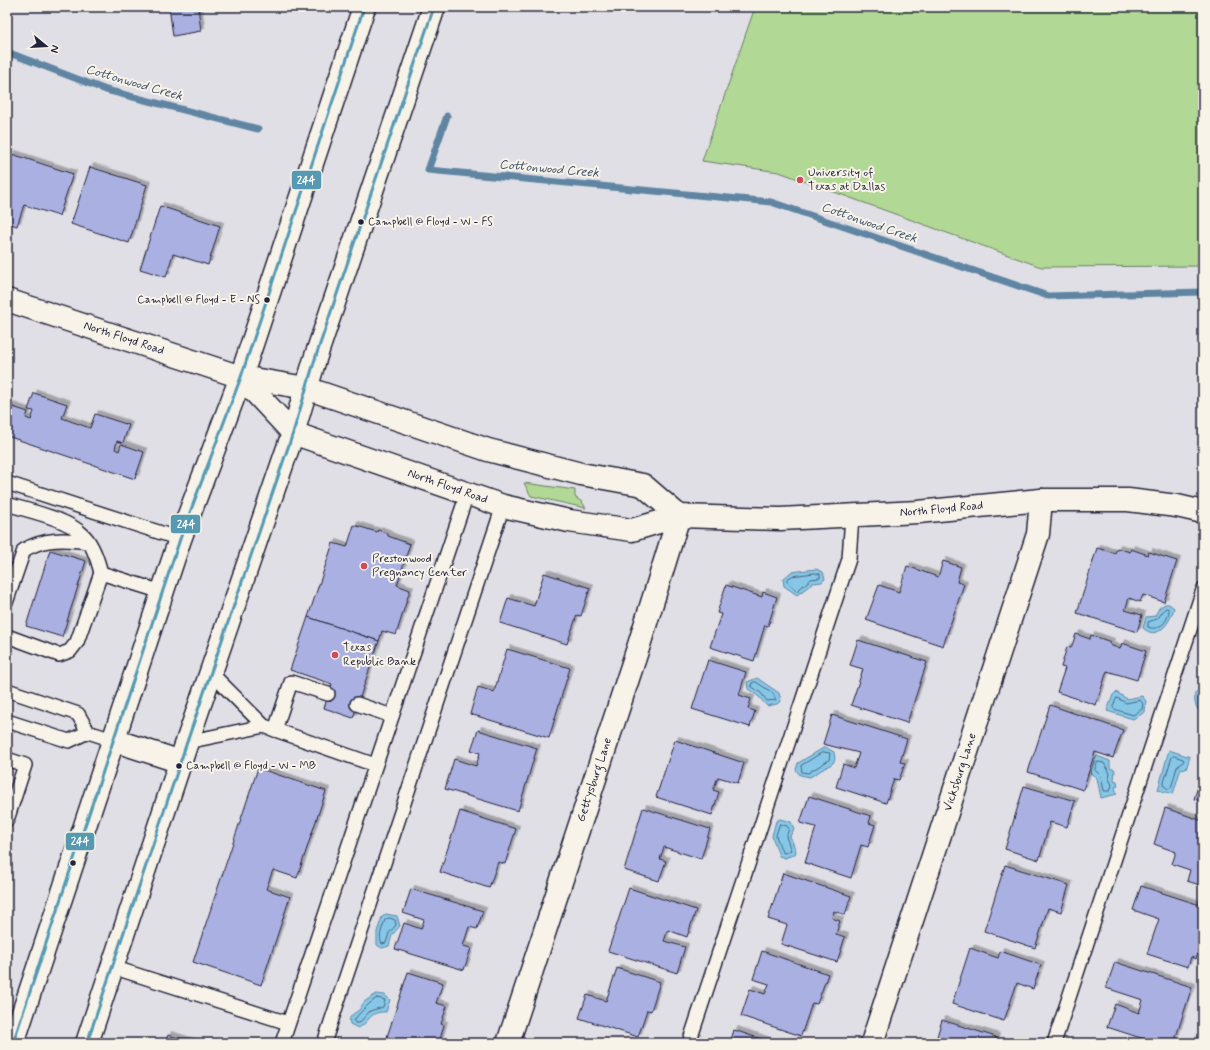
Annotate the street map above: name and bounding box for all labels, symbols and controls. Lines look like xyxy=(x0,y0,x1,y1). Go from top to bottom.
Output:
north arrow xyxy=(26,26,66,66)
text: N xyxy=(47,43,62,54)
water label: Cottonwood Creek xyxy=(83,61,185,105)
water label: Cottonwood Creek xyxy=(498,156,600,182)
place label: University of Texas at Dallas xyxy=(808,165,886,195)
line badge: 244 xyxy=(291,170,322,190)
text: 244 xyxy=(297,174,316,188)
marker: University of Texas at Dallas xyxy=(795,175,805,185)
water label: Cottonwood Creek xyxy=(819,199,920,248)
place label: Campbell @ Floyd - W - FS xyxy=(368,215,493,229)
marker: Campbell @ Floyd - W - FS xyxy=(356,217,366,227)
place label: Campbell @ Floyd - E - NS xyxy=(137,293,260,307)
marker: Campbell @ Floyd - E - NS xyxy=(262,295,272,305)
street label: North Floyd Road xyxy=(82,318,166,359)
street label: North Floyd Road xyxy=(405,465,490,508)
street label: North Floyd Road xyxy=(899,498,984,521)
line badge: 244 xyxy=(170,514,201,534)
text: 244 xyxy=(177,518,196,532)
place label: Prestonwood Pregnancy Center xyxy=(372,551,467,581)
marker: Prestonwood Pregnancy Center xyxy=(359,561,369,571)
place label: Texas Republic Bank xyxy=(343,640,416,670)
marker: Texas Republic Bank xyxy=(330,650,340,660)
street label: Vicksburg Lane xyxy=(940,731,981,813)
street label: Gettysburg Lane xyxy=(573,736,616,824)
place label: Campbell @ Floyd - W - MB xyxy=(186,759,316,773)
marker: Campbell @ Floyd - W - MB xyxy=(174,761,184,771)
line badge: 244 xyxy=(65,832,95,851)
text: 244 xyxy=(71,835,90,849)
unlabelled marker xyxy=(68,858,78,868)

